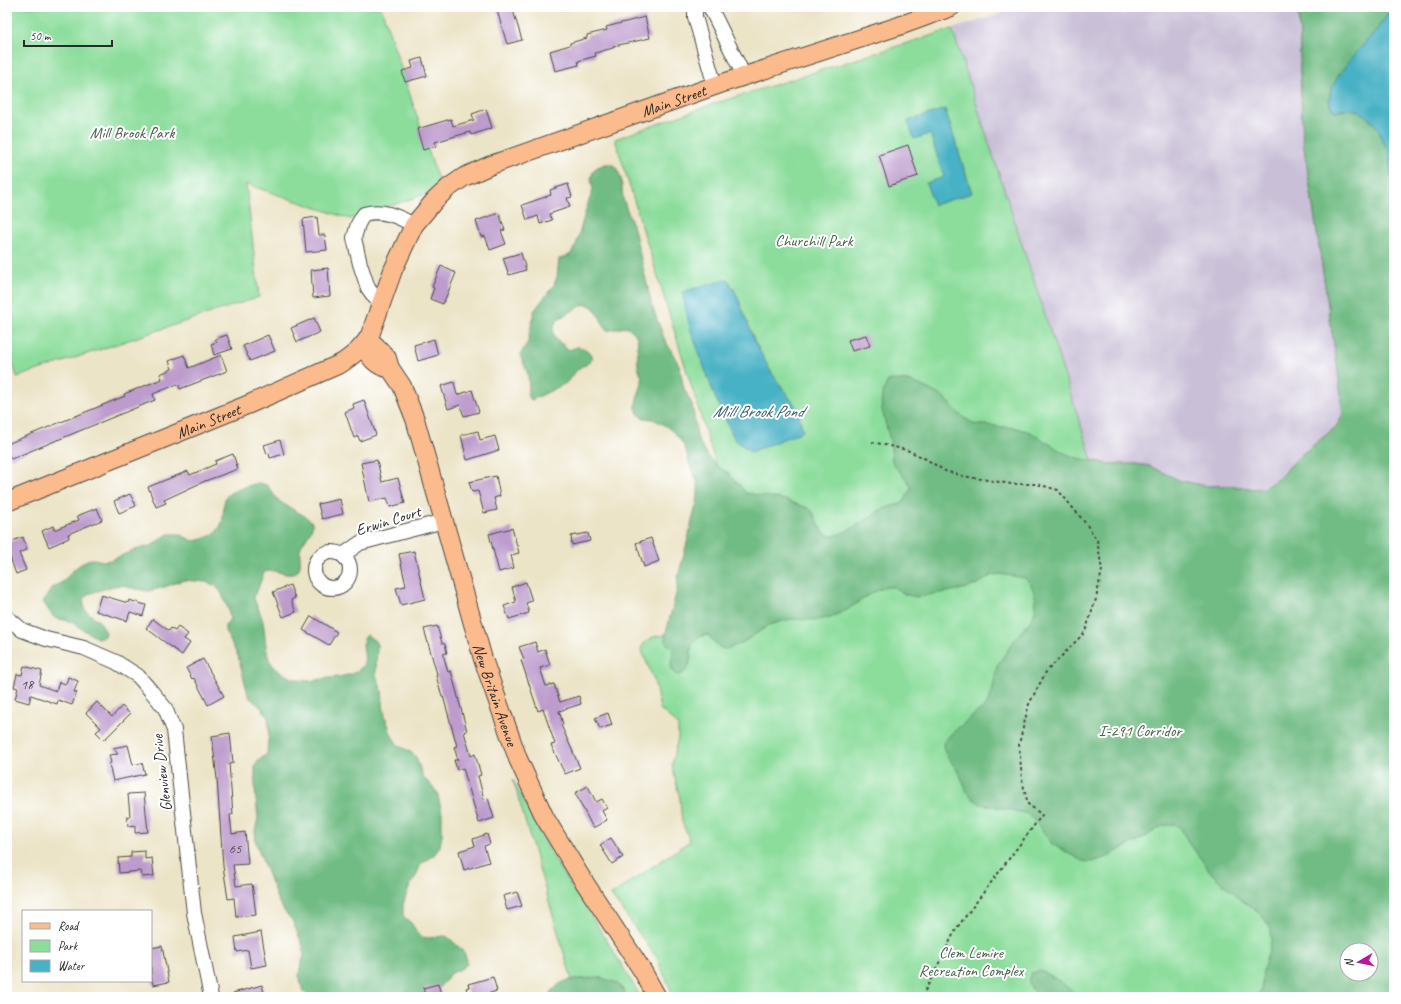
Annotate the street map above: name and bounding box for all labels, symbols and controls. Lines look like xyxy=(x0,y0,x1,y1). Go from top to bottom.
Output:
scale bar xyxy=(24,22,112,48)
text: 50 m xyxy=(30,28,52,44)
street label: Main Street xyxy=(639,80,710,122)
park label: Mill Brook Park xyxy=(90,123,175,143)
park label: Churchill Park xyxy=(775,231,854,251)
street label: Main Street xyxy=(174,399,245,443)
water label: Mill Brook Pond xyxy=(713,401,809,422)
street label: Erwin Court xyxy=(353,501,425,540)
street label: New Britain Avenue xyxy=(468,641,522,750)
house number: 18 xyxy=(21,676,35,693)
park label: I-291 Corridor xyxy=(1099,721,1183,741)
street label: Glenview Drive xyxy=(147,732,177,812)
house number: 65 xyxy=(229,840,242,857)
legend xyxy=(22,910,152,982)
text: Road xyxy=(58,918,80,934)
text: Park xyxy=(58,938,79,954)
north arrow xyxy=(1339,942,1379,982)
park label: Clem Lemire Recreation Complex xyxy=(919,943,1025,981)
text: N xyxy=(1341,957,1357,968)
text: Water xyxy=(58,958,86,974)

